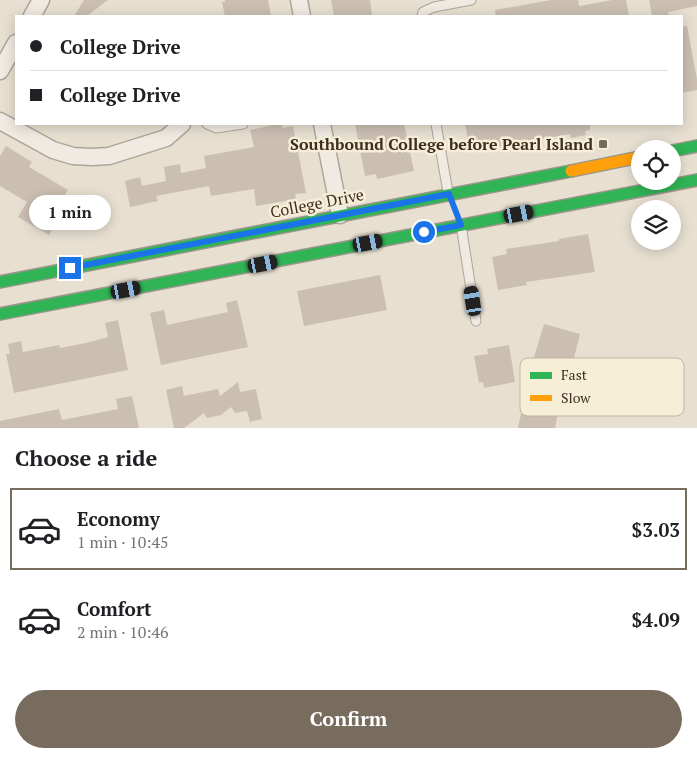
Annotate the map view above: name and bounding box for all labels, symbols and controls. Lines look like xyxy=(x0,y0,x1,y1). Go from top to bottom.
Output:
text: College Drive xyxy=(60,34,181,59)
text: College Drive xyxy=(60,82,181,107)
place label: Southbound College before Pearl Island xyxy=(290,133,593,155)
marker: Southbound College before Pearl Island xyxy=(597,138,609,150)
map controls xyxy=(631,140,681,250)
button: locate xyxy=(631,140,681,190)
street label: College Drive xyxy=(268,183,366,223)
callout: 1 min xyxy=(29,196,111,230)
button: layers xyxy=(631,200,681,250)
text: 1 min xyxy=(48,201,92,223)
car xyxy=(502,204,535,224)
route start xyxy=(413,221,435,243)
car xyxy=(351,233,384,253)
car xyxy=(246,254,279,274)
route end xyxy=(59,257,81,279)
car xyxy=(109,280,142,300)
car xyxy=(463,285,482,317)
legend xyxy=(520,358,684,416)
text: Fast xyxy=(561,365,588,384)
text: Slow xyxy=(561,388,591,407)
text: Choose a ride xyxy=(15,443,157,472)
text: Economy xyxy=(77,506,160,531)
icon: car xyxy=(17,507,62,552)
text: $3.03 xyxy=(631,517,680,542)
text: 1 min · 10:45 xyxy=(77,531,169,553)
text: Comfort xyxy=(77,596,152,621)
icon: car xyxy=(17,597,62,642)
text: $4.09 xyxy=(631,607,680,632)
text: 2 min · 10:46 xyxy=(77,621,169,643)
button: Confirm xyxy=(15,690,682,748)

